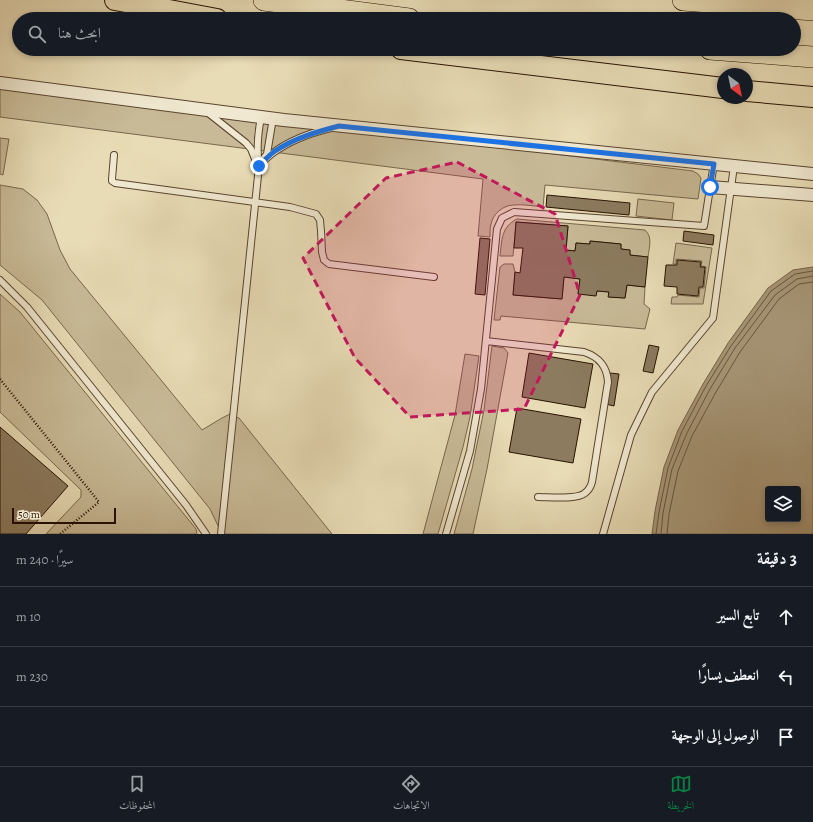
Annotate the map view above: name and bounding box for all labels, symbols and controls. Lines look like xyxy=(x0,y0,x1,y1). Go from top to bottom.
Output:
search box xyxy=(12,12,801,56)
icon: search xyxy=(26,23,48,45)
text: ابحث هنا xyxy=(58,23,101,43)
north arrow xyxy=(717,68,753,104)
route end xyxy=(250,157,268,175)
route start xyxy=(701,178,719,196)
map controls xyxy=(765,486,801,522)
button: layers xyxy=(765,486,801,522)
scale bar xyxy=(12,506,116,525)
text: 50 m xyxy=(18,507,40,522)
text: 3 دقيقة xyxy=(757,547,797,570)
text: سيرًا · 240 m xyxy=(16,551,73,568)
text: تابع السير xyxy=(717,605,759,625)
icon: ahead xyxy=(775,606,797,628)
text: 10 m xyxy=(16,608,41,625)
text: انعطف يسارًا xyxy=(698,665,759,685)
icon: left xyxy=(775,666,797,688)
text: 230 m xyxy=(16,668,48,685)
text: الوصول إلى الوجهة xyxy=(672,725,759,745)
icon: arrive xyxy=(775,726,797,748)
tab: المحفوظات xyxy=(119,773,155,816)
tab: الاتجاهات xyxy=(393,773,430,816)
tab: الخريطة xyxy=(667,773,694,816)

